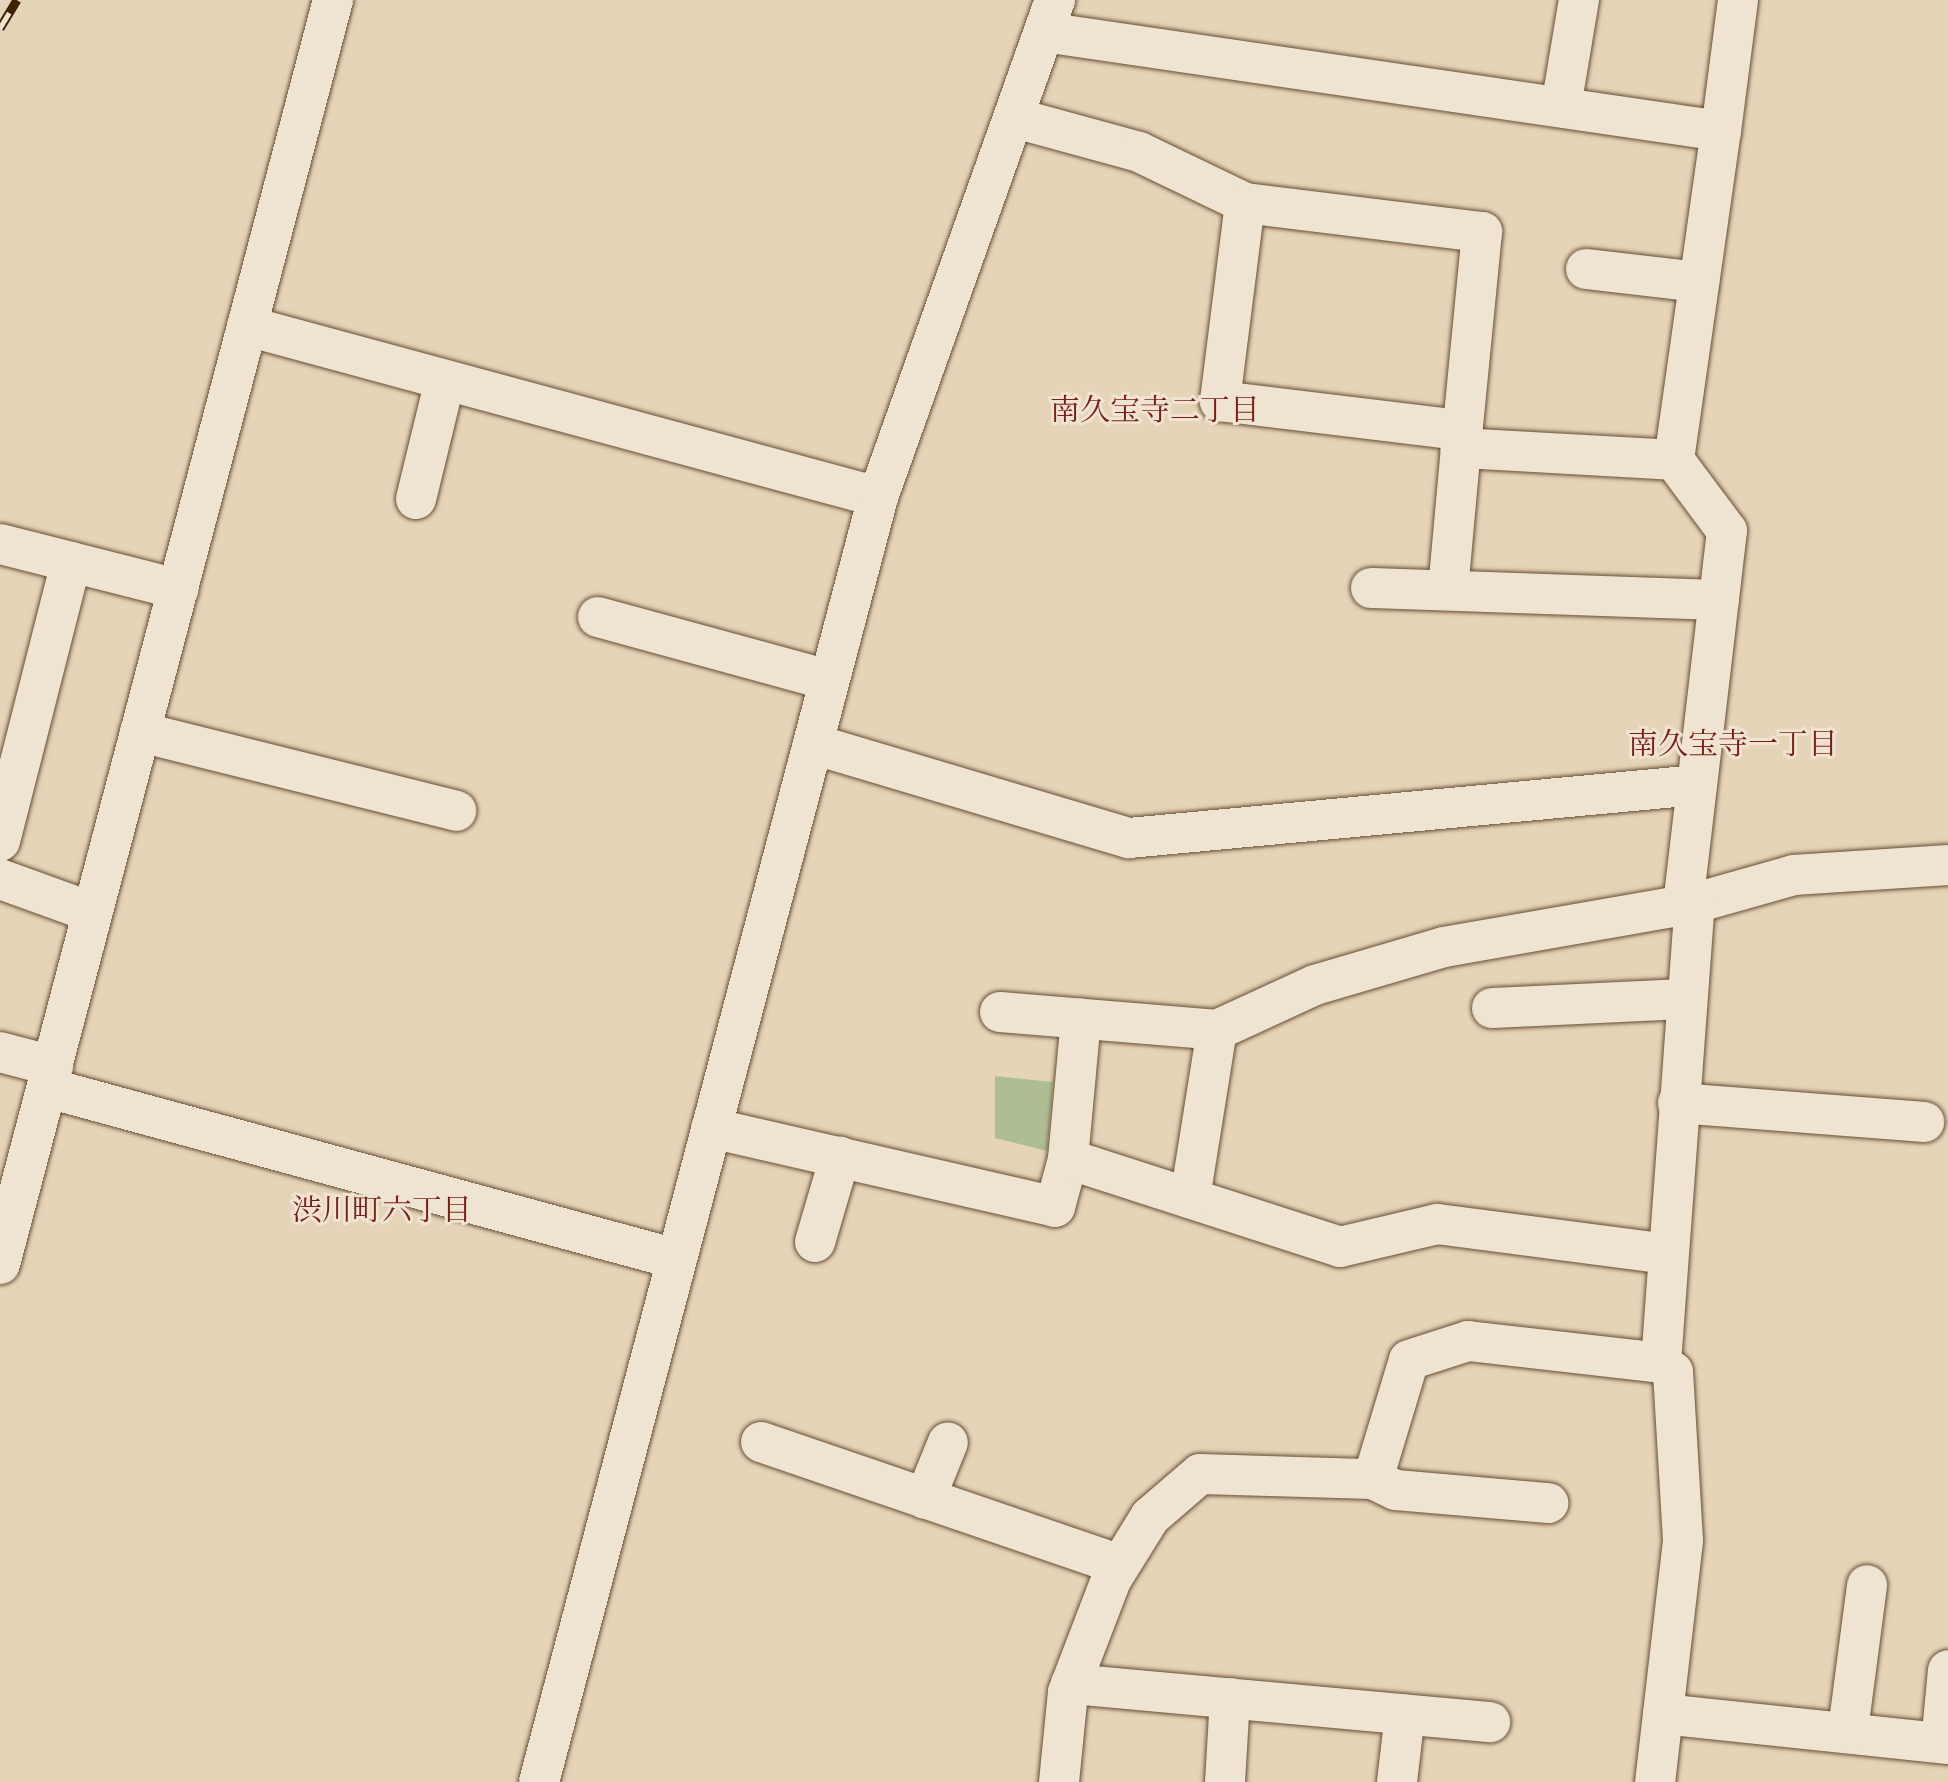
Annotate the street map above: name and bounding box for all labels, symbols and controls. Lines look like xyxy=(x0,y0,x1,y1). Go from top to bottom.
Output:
district label: 南久宝寺二丁目 xyxy=(1050,394,1260,430)
district label: 南久宝寺一丁目 xyxy=(1628,728,1838,764)
district label: 渋川町六丁目 xyxy=(292,1194,472,1230)

